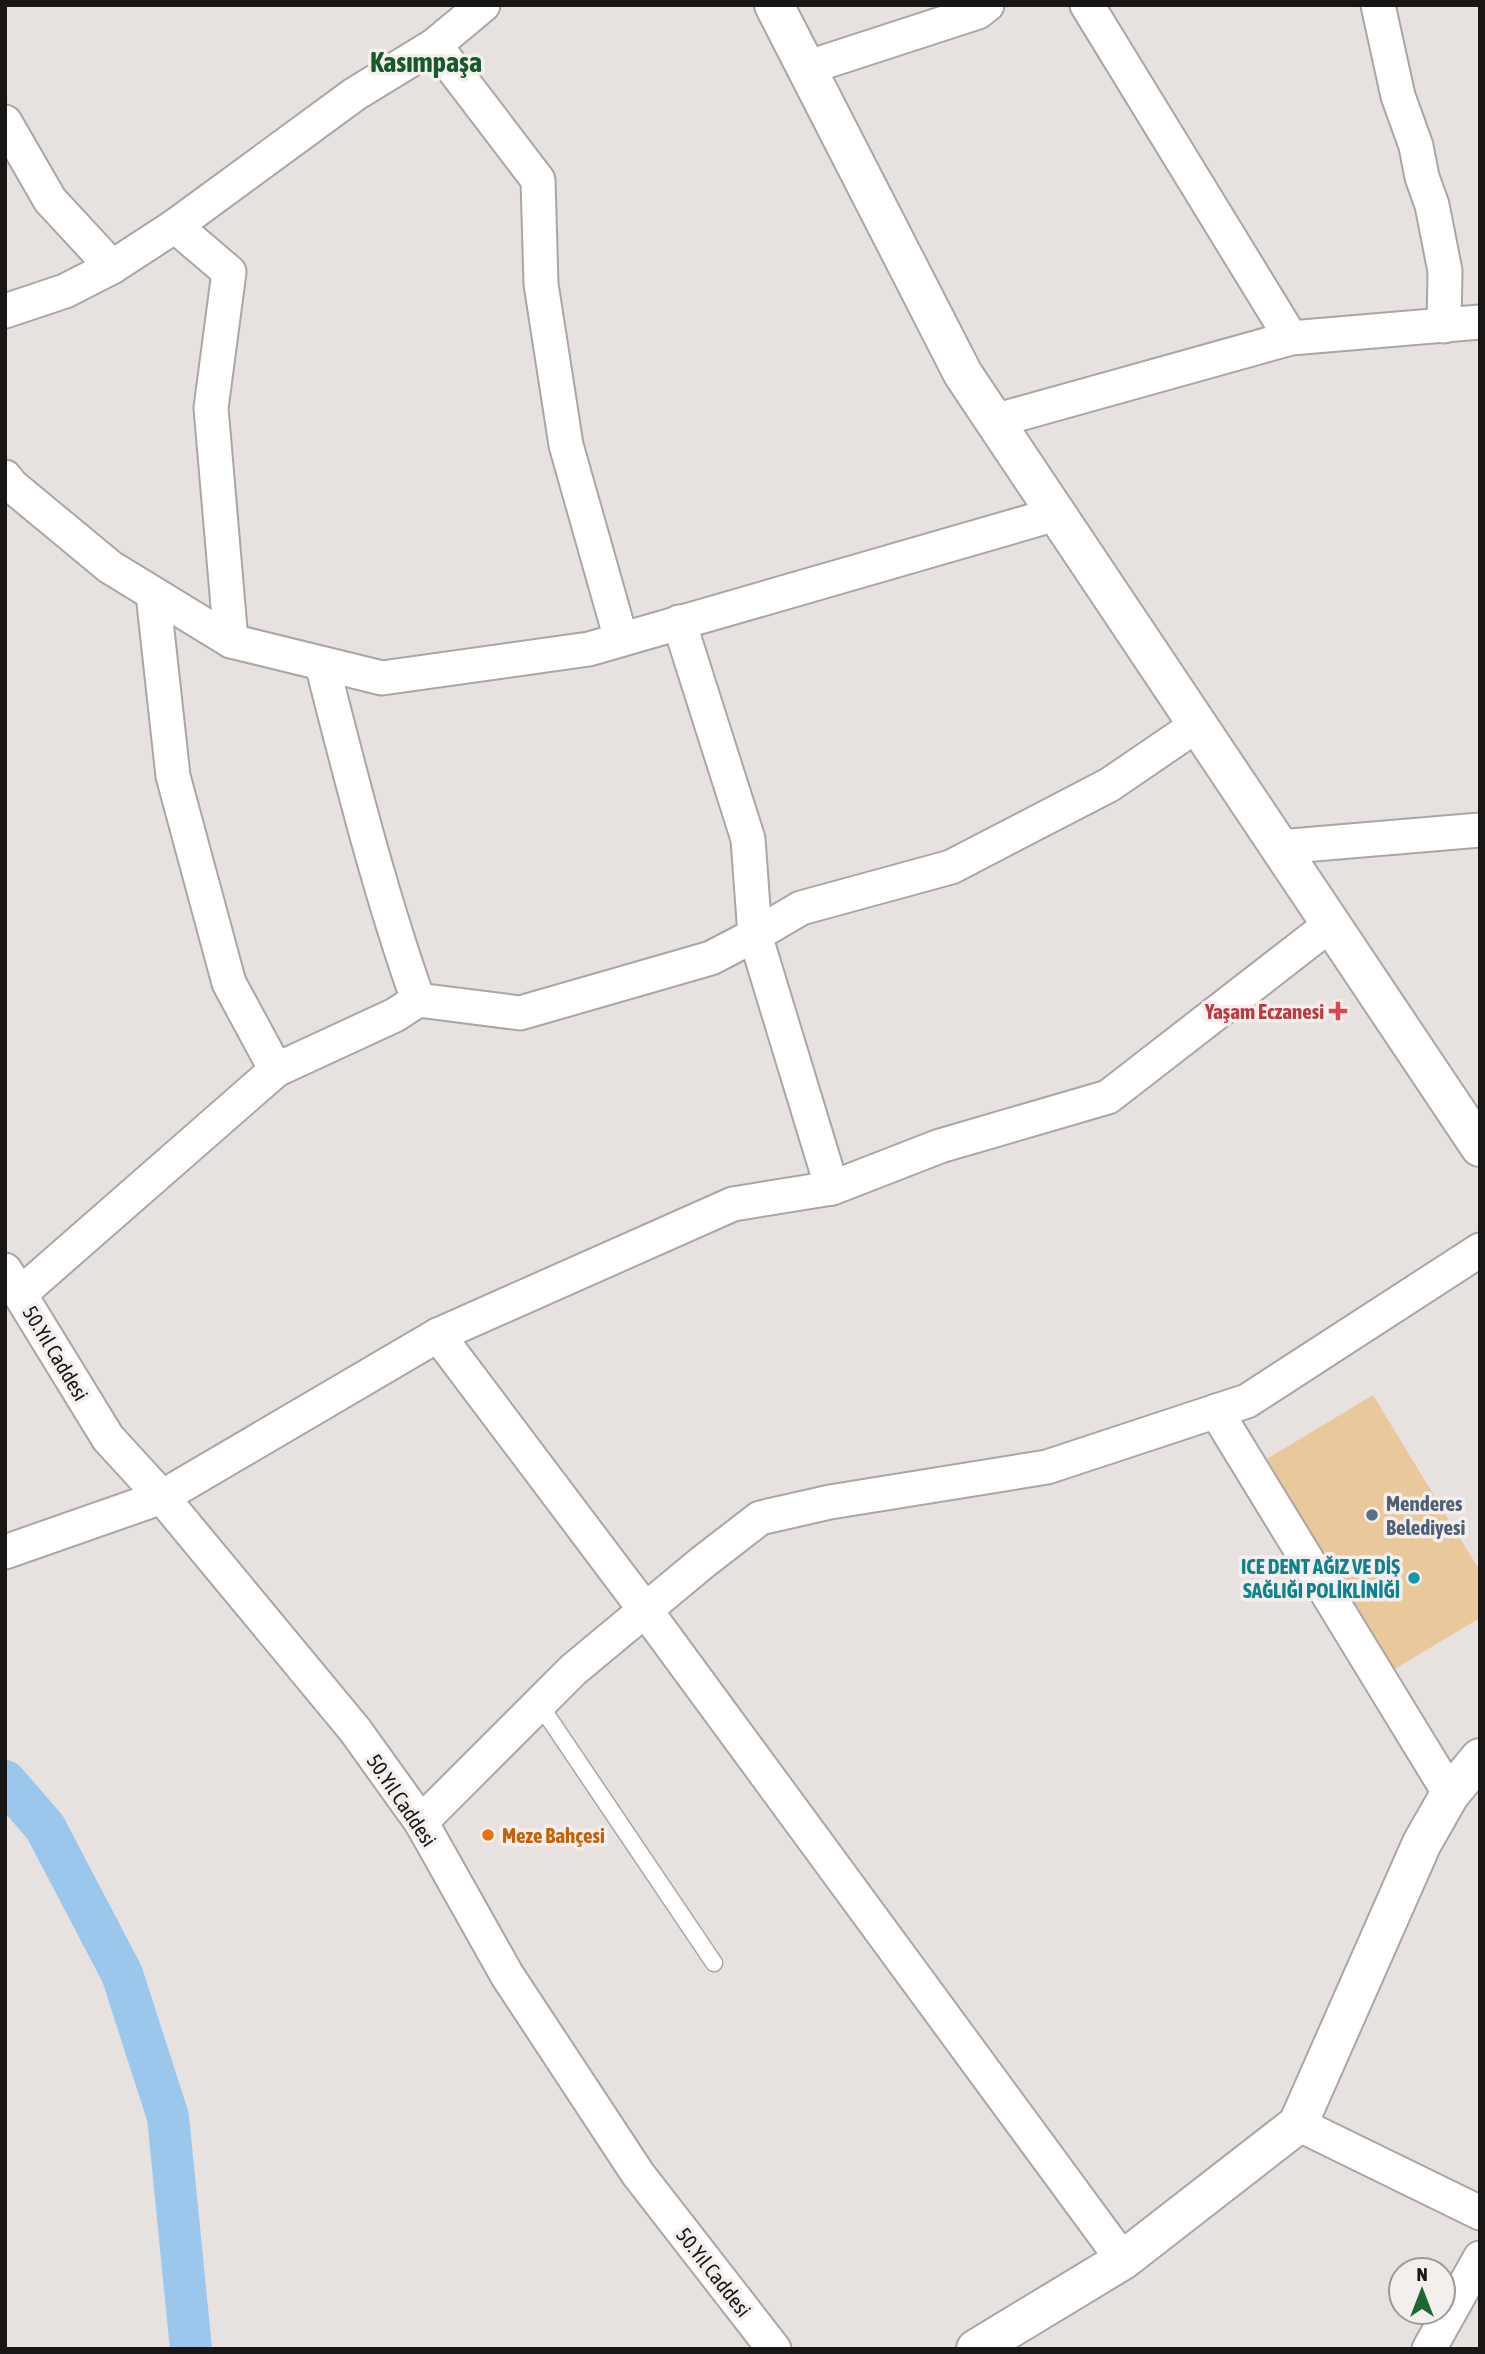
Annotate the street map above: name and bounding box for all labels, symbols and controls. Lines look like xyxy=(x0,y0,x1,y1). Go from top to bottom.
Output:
district label: Kasımpaşa xyxy=(370,46,482,78)
place label: Yaşam Eczanesi xyxy=(1204,999,1324,1023)
marker: Yaşam Eczanesi xyxy=(1330,1003,1346,1019)
street label: 50.Yıl Caddesi xyxy=(18,1301,94,1405)
place label: Menderes Belediyesi xyxy=(1386,1491,1465,1539)
marker: Menderes Belediyesi xyxy=(1364,1507,1380,1523)
place label: ICE DENT AĞIZ VE DİŞ SAĞLIĞI POLİKLİNİĞİ xyxy=(1241,1554,1400,1602)
marker: ICE DENT AĞIZ VE DİŞ SAĞLIĞI POLİKLİNİĞİ xyxy=(1406,1570,1422,1586)
street label: 50.Yıl Caddesi xyxy=(362,1749,442,1851)
place label: Meze Bahçesi xyxy=(502,1823,605,1847)
marker: Meze Bahçesi xyxy=(480,1827,496,1843)
street label: 50.Yıl Caddesi xyxy=(672,2223,756,2321)
north arrow xyxy=(1387,2256,1457,2326)
text: N xyxy=(1416,2263,1428,2285)

